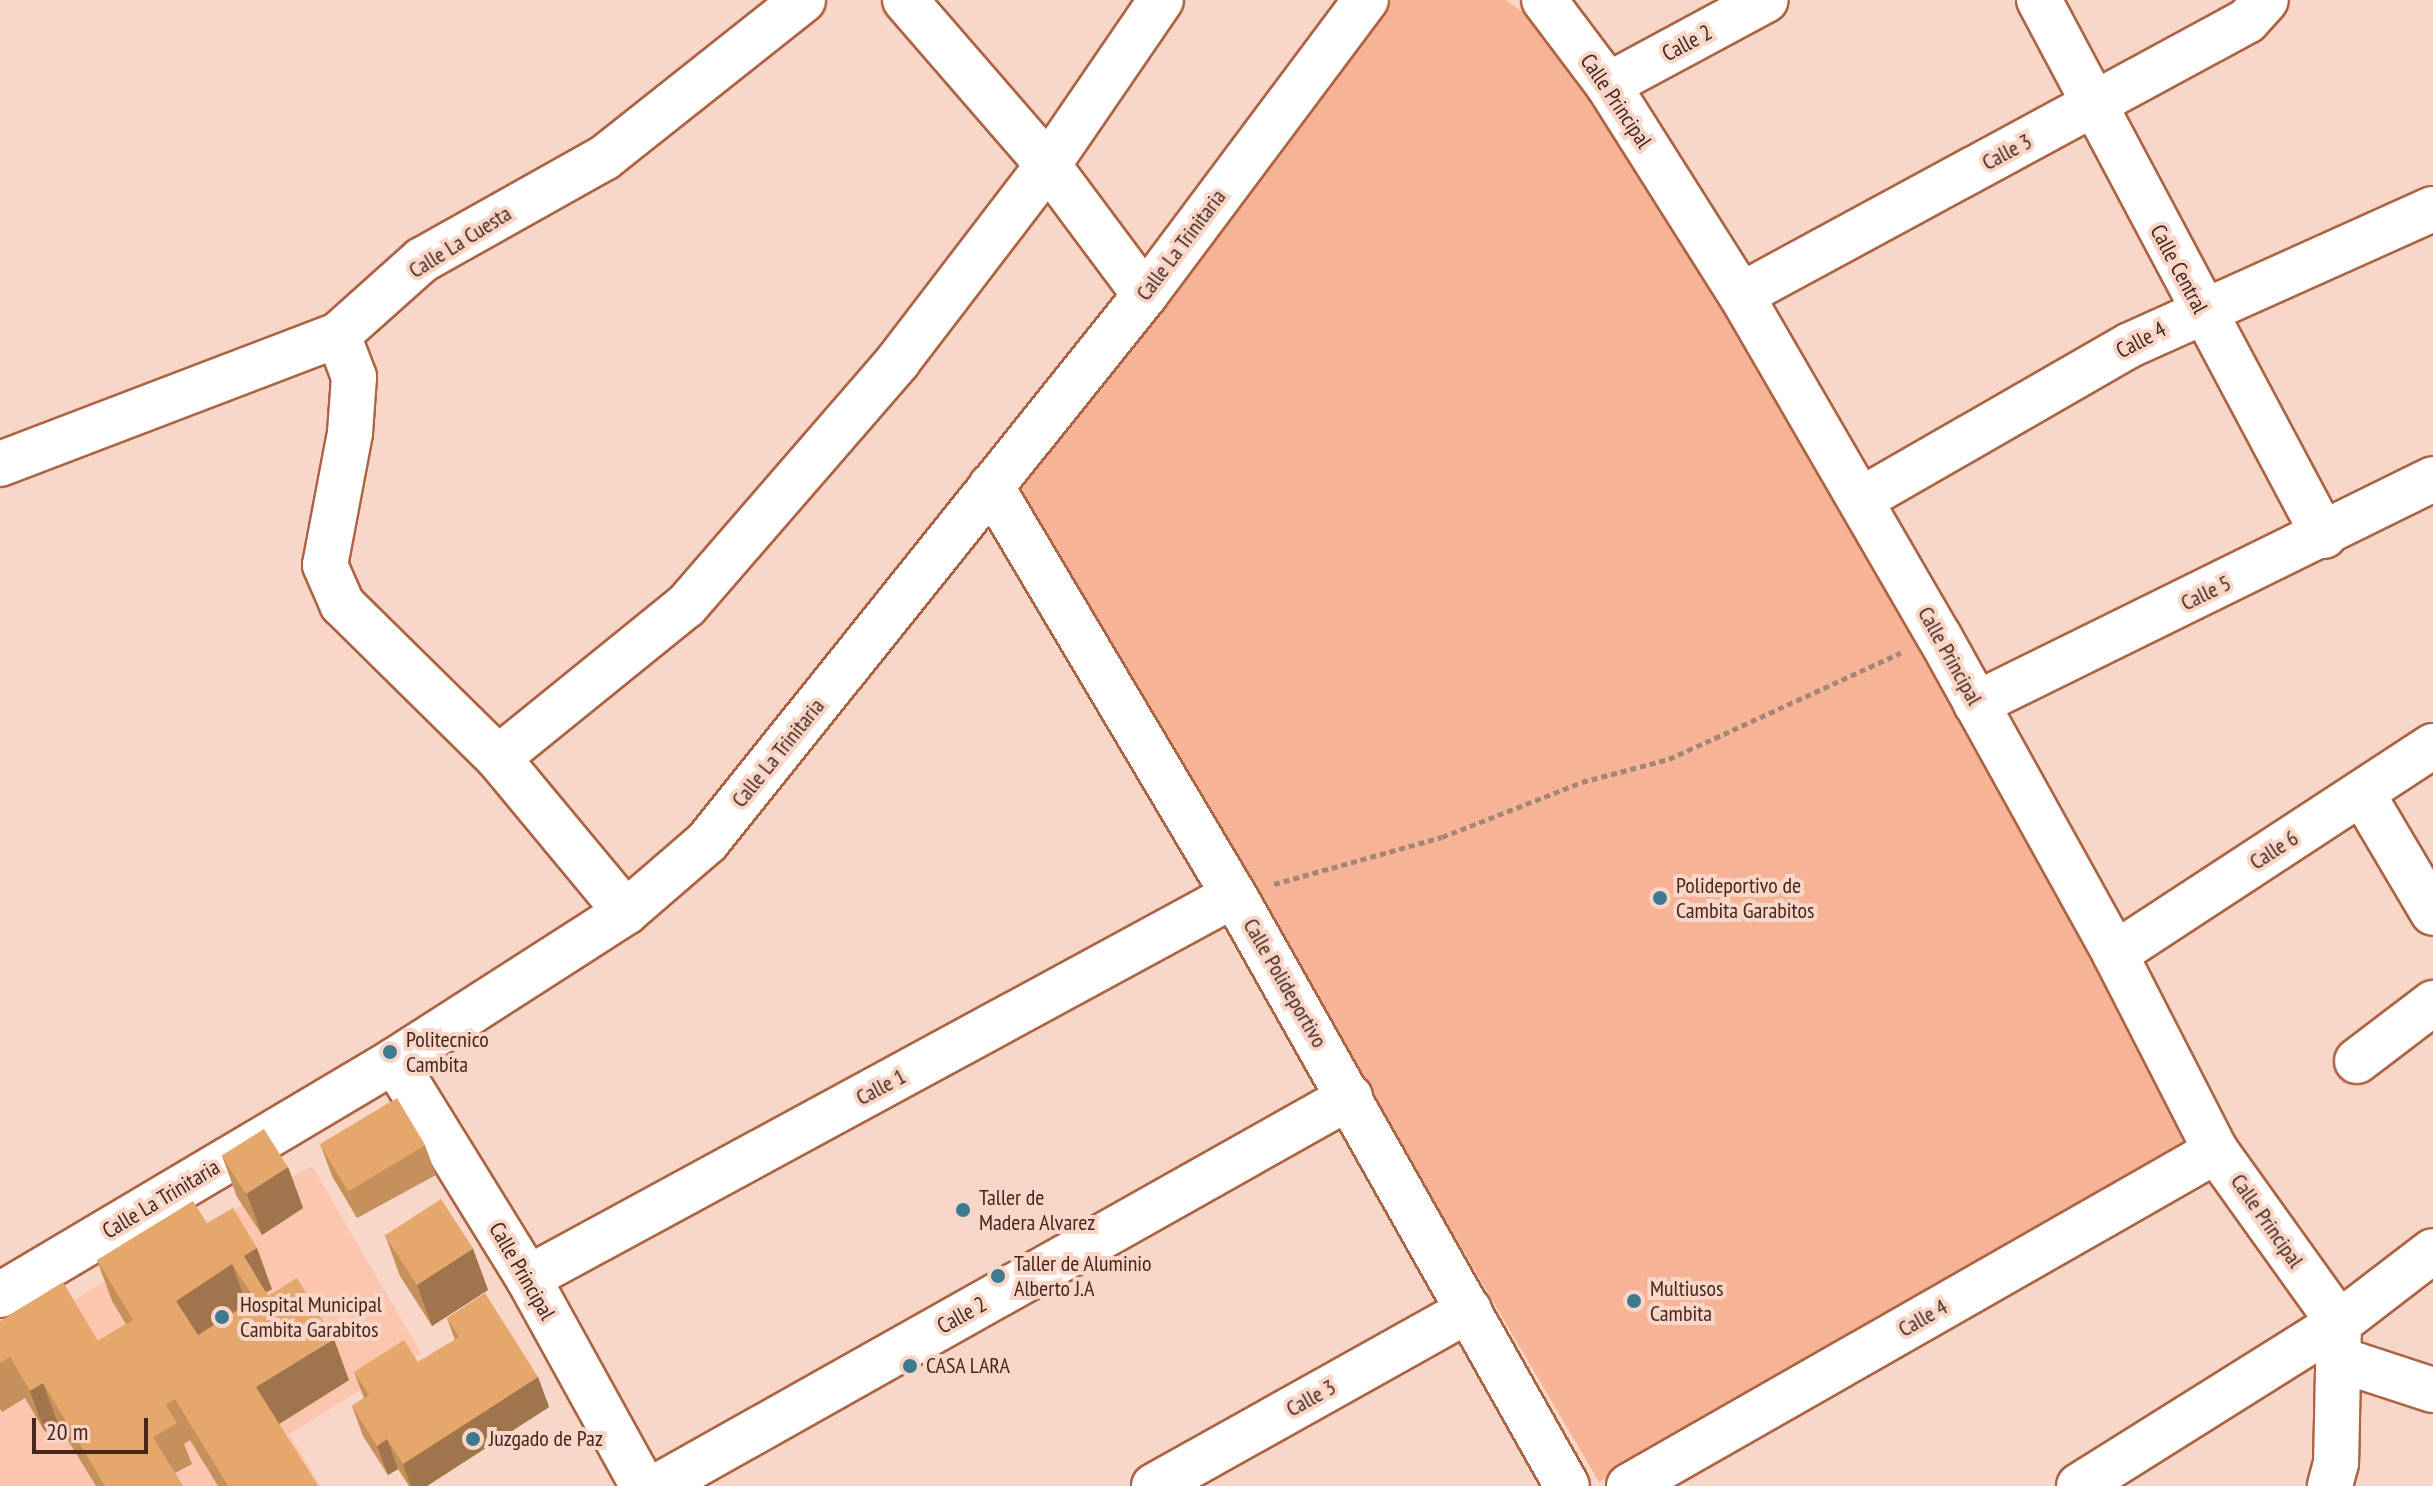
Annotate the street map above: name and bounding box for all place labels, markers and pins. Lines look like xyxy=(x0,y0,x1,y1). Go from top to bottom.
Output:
place label: Polideportivo de Cambita Garabitos xyxy=(1676,872,1814,924)
marker: Polideportivo de Cambita Garabitos xyxy=(1651,889,1669,907)
place label: Politecnico Cambita xyxy=(406,1026,489,1078)
marker: Politecnico Cambita xyxy=(381,1043,399,1061)
place label: Taller de Madera Alvarez xyxy=(979,1184,1096,1236)
marker: Taller de Madera Alvarez xyxy=(954,1201,972,1219)
place label: Taller de Aluminio Alberto J.A xyxy=(1014,1250,1152,1302)
marker: Taller de Aluminio Alberto J.A xyxy=(989,1267,1007,1285)
place label: Multiusos Cambita xyxy=(1650,1275,1723,1326)
place label: Hospital Municipal Cambita Garabitos xyxy=(240,1291,382,1342)
marker: Multiusos Cambita xyxy=(1625,1292,1643,1310)
marker: Hospital Municipal Cambita Garabitos xyxy=(211,1306,233,1328)
place label: CASA LARA xyxy=(926,1353,1011,1379)
marker: CASA LARA xyxy=(901,1357,919,1375)
place label: Juzgado de Paz xyxy=(489,1426,603,1452)
marker: Juzgado de Paz xyxy=(464,1430,482,1448)

